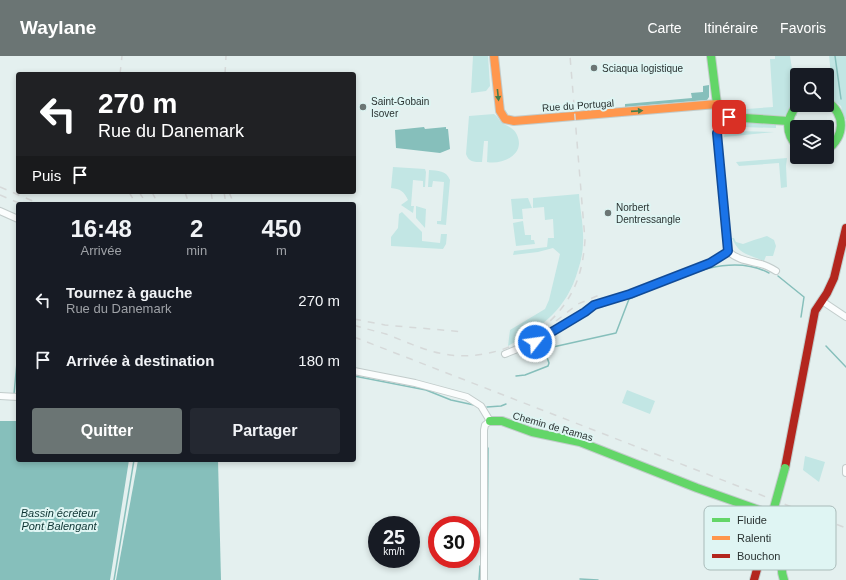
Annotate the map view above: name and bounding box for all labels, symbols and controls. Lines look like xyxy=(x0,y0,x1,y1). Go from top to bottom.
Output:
text: Waylane xyxy=(20,17,96,38)
text: Carte xyxy=(647,20,682,36)
text: Itinéraire xyxy=(704,20,758,36)
text: Favoris xyxy=(780,20,826,36)
marker: Sciaqua logistique xyxy=(589,63,599,73)
place label: Sciaqua logistique xyxy=(602,63,684,74)
map controls xyxy=(790,68,834,164)
button: search xyxy=(790,68,834,112)
icon: left xyxy=(32,88,84,140)
text: 270 m xyxy=(98,88,177,119)
one-way arrow xyxy=(494,89,501,101)
place label: Saint-Gobain Isover xyxy=(371,96,429,119)
street label: Rue du Portugal xyxy=(542,97,614,114)
pin xyxy=(712,100,746,134)
marker: Saint-Gobain Isover xyxy=(358,102,368,112)
icon: arrive xyxy=(718,106,740,128)
one-way arrow xyxy=(631,107,643,114)
button: layers xyxy=(790,120,834,164)
text: Rue du Danemark xyxy=(98,121,244,141)
icon: arrive xyxy=(69,164,91,186)
text: Puis xyxy=(32,167,61,184)
place label: Norbert Dentressangle xyxy=(616,202,681,225)
marker: Norbert Dentressangle xyxy=(603,208,613,218)
text: 16:48 xyxy=(70,215,132,242)
text: 2 xyxy=(190,215,203,242)
text: 450 xyxy=(262,215,302,242)
text: Arrivée xyxy=(80,243,122,258)
text: min xyxy=(186,243,207,258)
text: m xyxy=(276,243,287,258)
text: Tournez à gauche xyxy=(66,284,192,301)
icon: left xyxy=(32,289,54,311)
text: 270 m xyxy=(298,292,340,309)
text: Rue du Danemark xyxy=(66,301,172,316)
position arrow xyxy=(514,321,556,363)
icon: arrive xyxy=(32,349,54,371)
text: Arrivée à destination xyxy=(66,352,214,369)
text: 180 m xyxy=(298,352,340,369)
button: Quitter xyxy=(32,408,182,454)
button: Partager xyxy=(190,408,340,454)
street label: Chemin de Ramas xyxy=(512,410,594,443)
legend xyxy=(704,506,836,570)
water label: Bassin écréteur Pont Balengant xyxy=(21,507,99,532)
text: Fluide xyxy=(737,514,767,526)
speed limit sign: 30 xyxy=(428,516,480,568)
text: 25 xyxy=(383,526,405,548)
text: Ralenti xyxy=(737,532,771,544)
text: km/h xyxy=(383,546,405,557)
text: Bouchon xyxy=(737,550,780,562)

